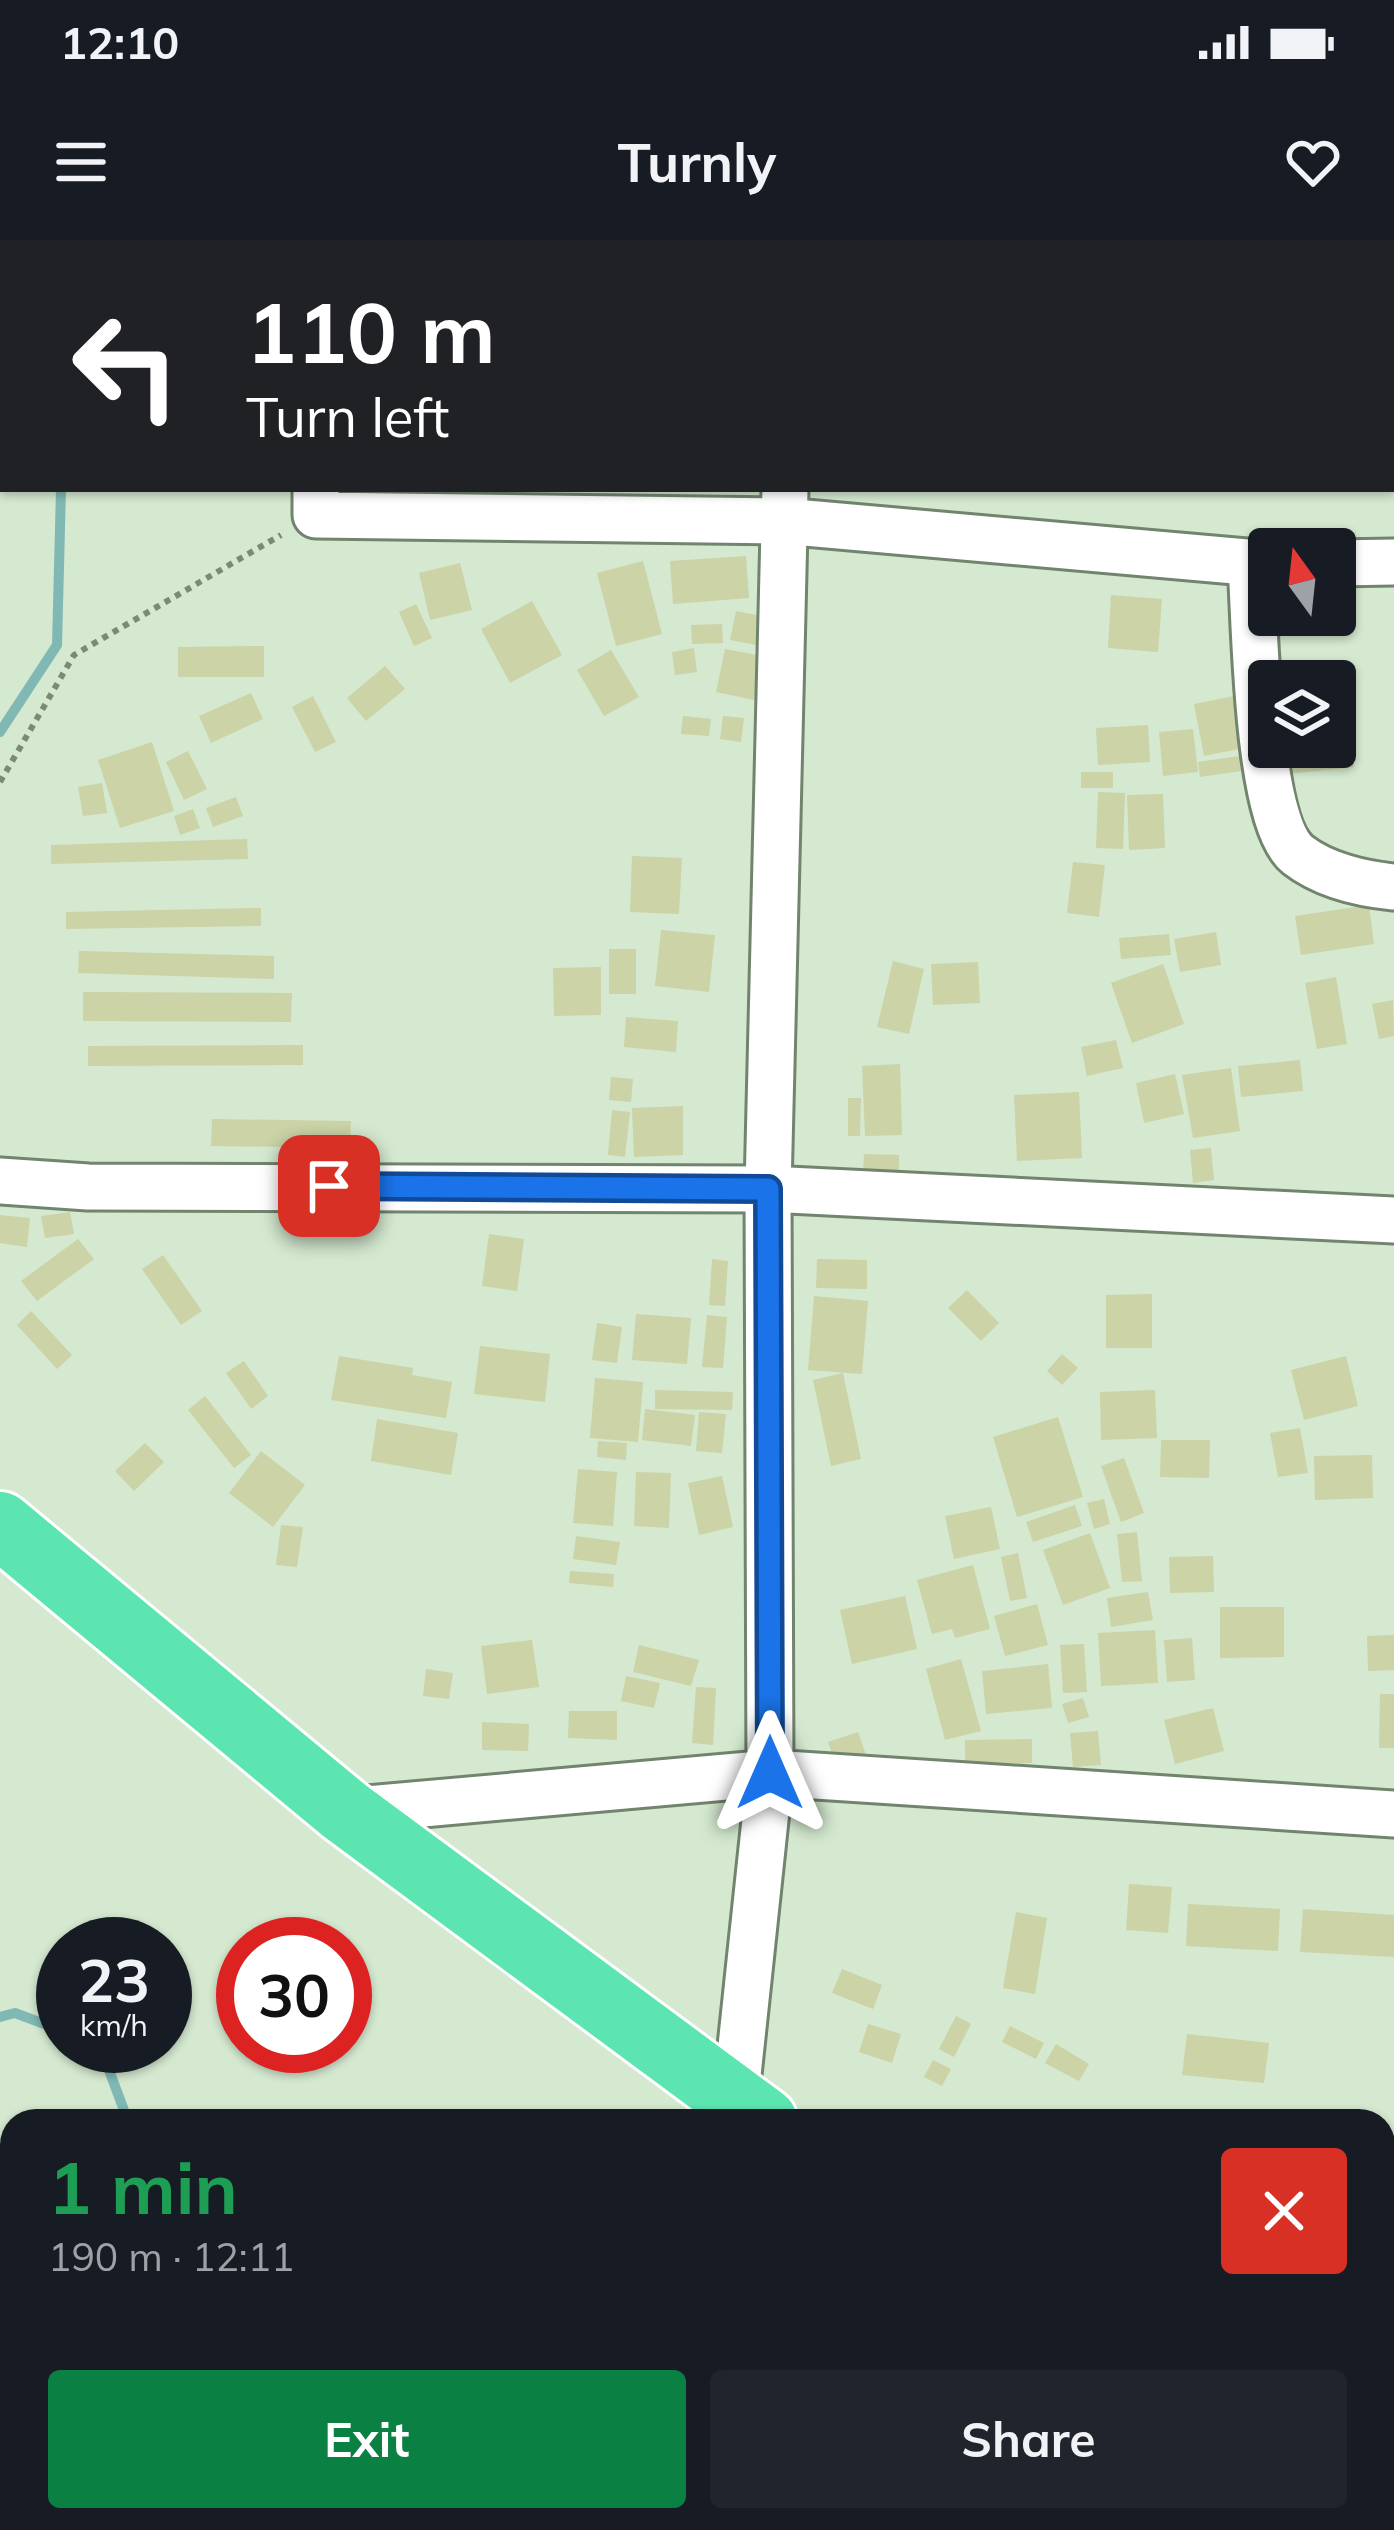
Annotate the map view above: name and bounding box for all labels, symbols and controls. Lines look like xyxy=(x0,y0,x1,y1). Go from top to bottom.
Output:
text: 12:10 xyxy=(60,14,179,70)
text: Turnly xyxy=(618,128,776,196)
icon: menu xyxy=(48,129,114,195)
icon: heart xyxy=(1280,129,1346,195)
text: 110 m xyxy=(246,279,496,384)
icon: left xyxy=(48,288,204,444)
text: Turn left xyxy=(246,383,449,451)
north arrow xyxy=(1248,528,1356,636)
map controls xyxy=(1248,528,1356,768)
button: layers xyxy=(1248,660,1356,768)
pin xyxy=(278,1135,380,1237)
icon: arrive xyxy=(296,1153,362,1219)
position arrow xyxy=(707,1710,833,1836)
speed limit sign: 30 xyxy=(216,1917,372,2073)
text: 23 xyxy=(78,1942,150,2017)
text: km/h xyxy=(80,2006,148,2044)
text: 1 min xyxy=(48,2142,238,2232)
button: close xyxy=(1221,2148,1347,2274)
text: 190 m · 12:11 xyxy=(48,2232,294,2281)
button: Exit xyxy=(48,2370,686,2508)
button: Share xyxy=(710,2370,1347,2508)

